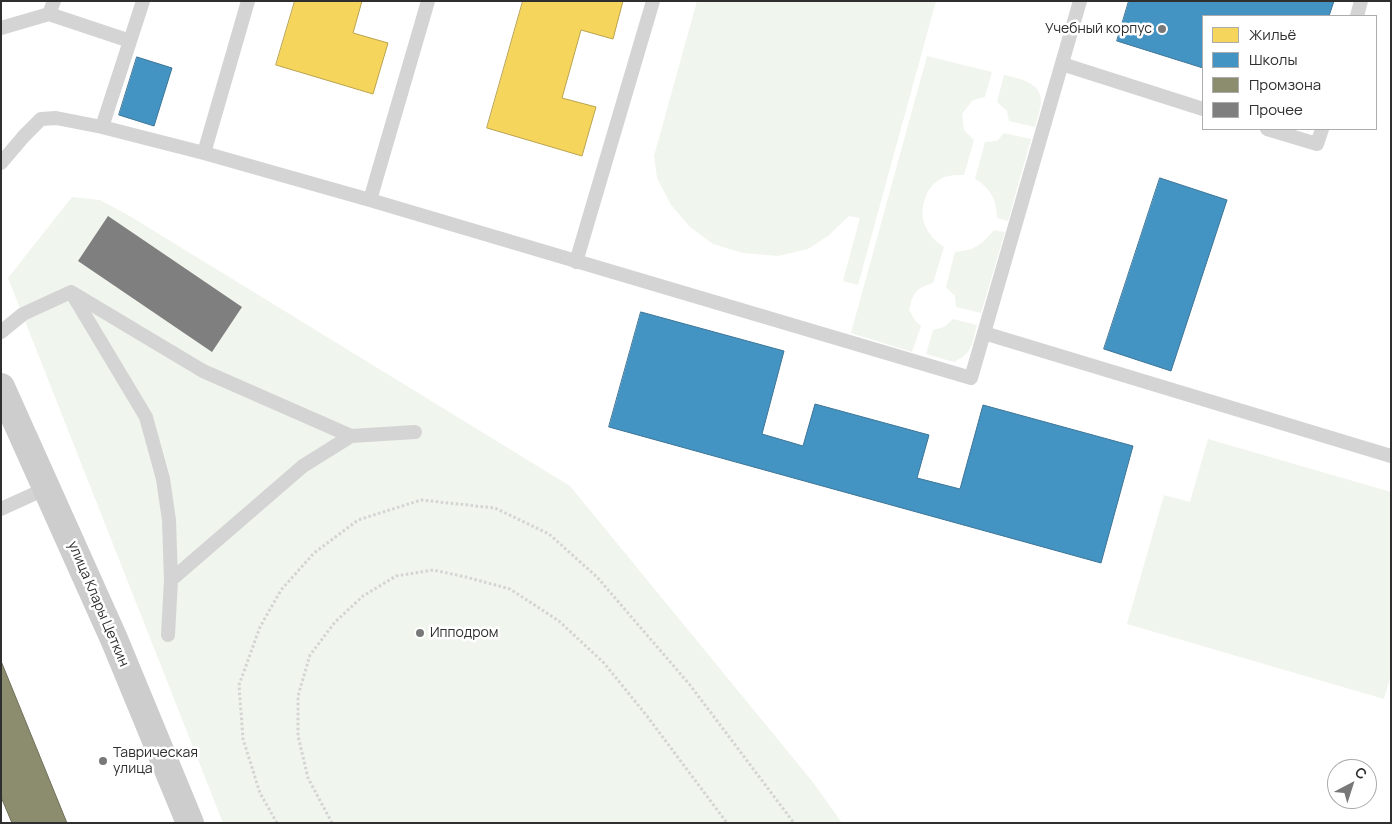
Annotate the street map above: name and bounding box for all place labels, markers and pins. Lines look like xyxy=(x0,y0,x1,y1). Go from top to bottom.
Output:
place label: Учебный корпус xyxy=(1045,21,1152,37)
marker: Учебный корпус xyxy=(1156,23,1168,35)
place label: Ипподром xyxy=(430,625,498,641)
marker: Ипподром xyxy=(414,627,426,639)
place label: Таврическая улица xyxy=(113,745,198,778)
marker: Таврическая улица xyxy=(97,755,109,767)

